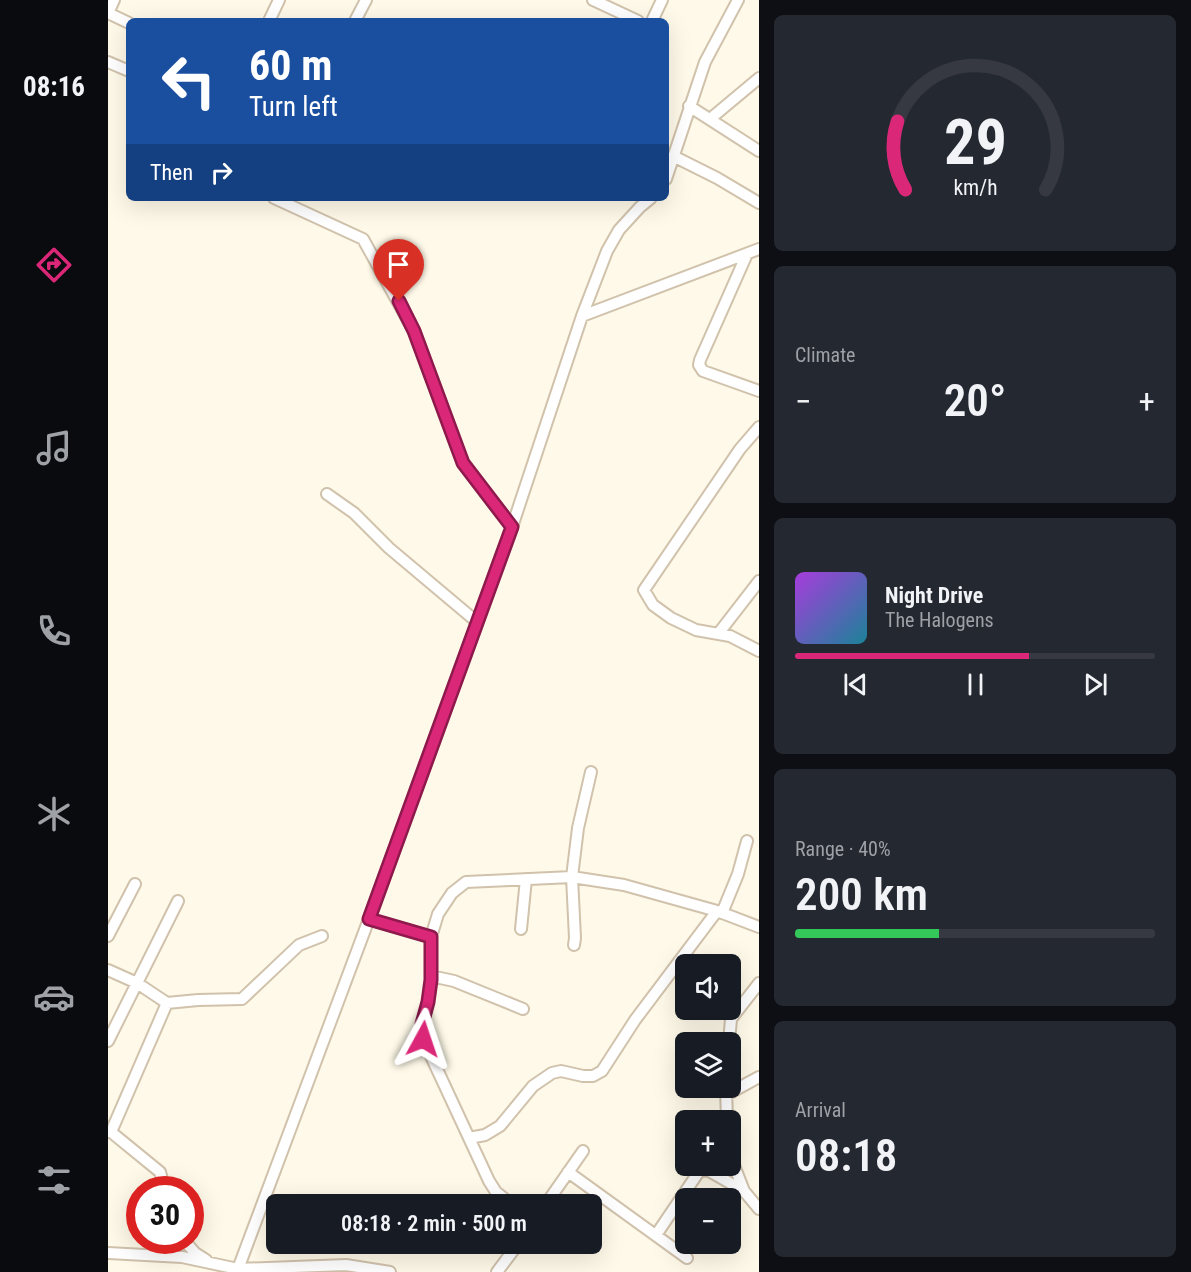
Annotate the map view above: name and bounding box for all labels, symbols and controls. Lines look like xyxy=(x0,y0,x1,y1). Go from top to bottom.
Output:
text: 60 m xyxy=(249,41,332,90)
icon: left xyxy=(150,42,228,120)
text: 08:16 xyxy=(23,71,85,103)
text: Turn left xyxy=(249,91,338,123)
text: 29 xyxy=(943,106,1007,179)
icon: right xyxy=(205,156,238,189)
text: Then xyxy=(150,160,193,185)
text: km/h xyxy=(953,176,997,201)
pin xyxy=(373,239,424,301)
icon: directions xyxy=(33,244,75,286)
icon: arrive xyxy=(382,248,415,281)
text: Climate xyxy=(795,343,855,367)
text: 20° xyxy=(944,374,1006,427)
text: − xyxy=(795,382,812,421)
text: + xyxy=(1139,382,1155,421)
icon: music xyxy=(33,427,75,469)
text: Night Drive xyxy=(885,583,983,608)
text: The Halogens xyxy=(885,608,994,632)
icon: phone xyxy=(33,610,75,652)
icon: previous xyxy=(839,668,872,701)
icon: pause xyxy=(959,668,992,701)
icon: next xyxy=(1079,668,1112,701)
icon: climate xyxy=(33,793,75,835)
text: Range · 40% xyxy=(795,837,891,861)
text: 200 km xyxy=(795,868,928,921)
map controls xyxy=(675,954,741,1254)
button: sound xyxy=(675,954,741,1020)
icon: car xyxy=(33,976,75,1018)
position arrow xyxy=(391,1007,455,1071)
button: layers xyxy=(675,1032,741,1098)
text: Arrival xyxy=(795,1098,846,1122)
button: + xyxy=(675,1110,741,1176)
text: 08:18 xyxy=(795,1129,897,1182)
icon: filters xyxy=(33,1159,75,1201)
speed limit sign: 30 xyxy=(126,1176,204,1254)
button: − xyxy=(675,1188,741,1254)
text: 08:18 · 2 min · 500 m xyxy=(341,1211,527,1236)

